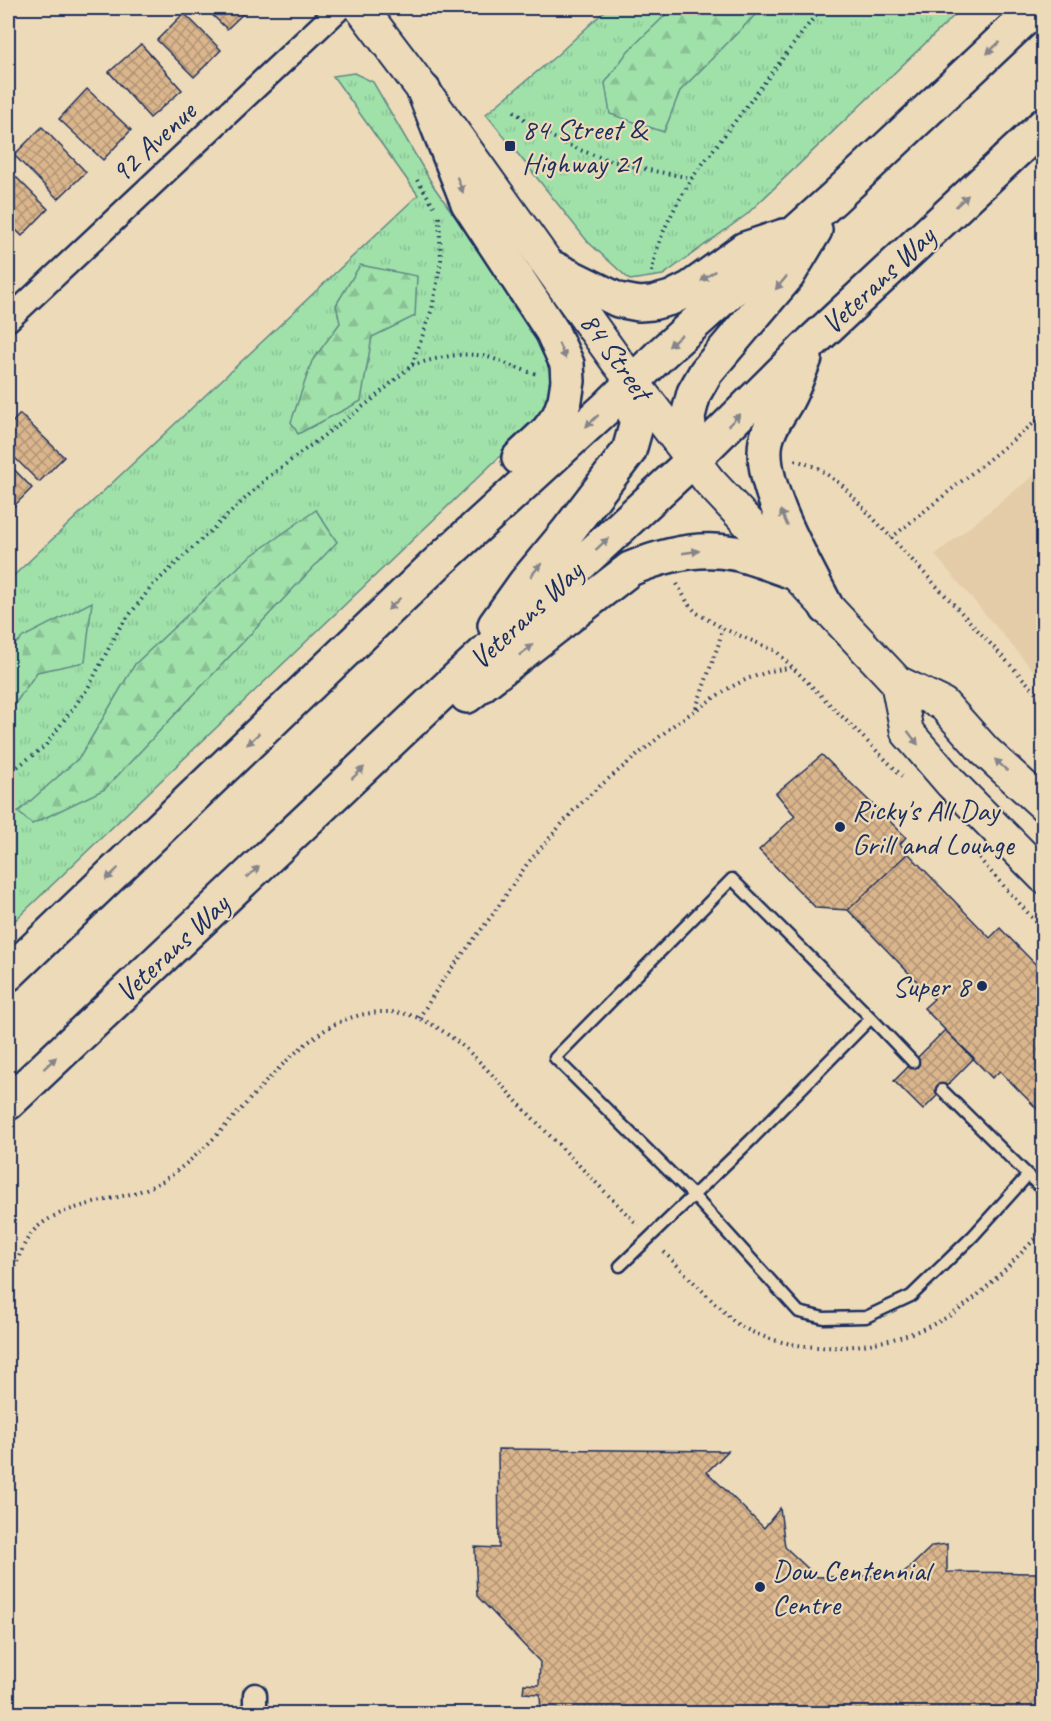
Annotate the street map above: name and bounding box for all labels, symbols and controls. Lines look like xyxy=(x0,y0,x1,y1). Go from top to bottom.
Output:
one-way arrow xyxy=(986,40,1000,54)
street label: 92 Avenue xyxy=(102,91,205,191)
place label: 84 Street & Highway 21 xyxy=(522,110,649,182)
marker: 84 Street & Highway 21 xyxy=(503,139,517,153)
one-way arrow xyxy=(456,176,466,194)
one-way arrow xyxy=(955,194,970,208)
street label: Veterans Way xyxy=(813,216,944,342)
one-way arrow xyxy=(701,270,717,282)
one-way arrow xyxy=(775,275,788,290)
street label: 84 Street xyxy=(571,305,663,411)
one-way arrow xyxy=(668,334,683,347)
one-way arrow xyxy=(557,342,566,359)
one-way arrow xyxy=(727,413,741,427)
one-way arrow xyxy=(584,414,599,428)
one-way arrow xyxy=(778,509,788,527)
one-way arrow xyxy=(595,538,609,552)
one-way arrow xyxy=(681,547,700,556)
street label: Veterans Way xyxy=(461,551,592,677)
one-way arrow xyxy=(529,563,542,578)
one-way arrow xyxy=(387,597,401,611)
one-way arrow xyxy=(518,644,534,657)
one-way arrow xyxy=(906,730,919,746)
one-way arrow xyxy=(246,732,261,745)
one-way arrow xyxy=(993,758,1008,772)
one-way arrow xyxy=(350,767,365,780)
place label: Ricky's All Day Grill and Lounge xyxy=(852,791,1016,863)
marker: Ricky's All Day Grill and Lounge xyxy=(833,820,847,834)
one-way arrow xyxy=(246,865,261,879)
one-way arrow xyxy=(105,867,120,880)
street label: Veterans Way xyxy=(107,884,238,1010)
place label: Super 8 xyxy=(892,967,972,1005)
marker: Super 8 xyxy=(975,979,989,993)
one-way arrow xyxy=(42,1057,57,1070)
place label: Dow Centennial Centre xyxy=(772,1551,935,1623)
marker: Dow Centennial Centre xyxy=(753,1580,767,1594)

